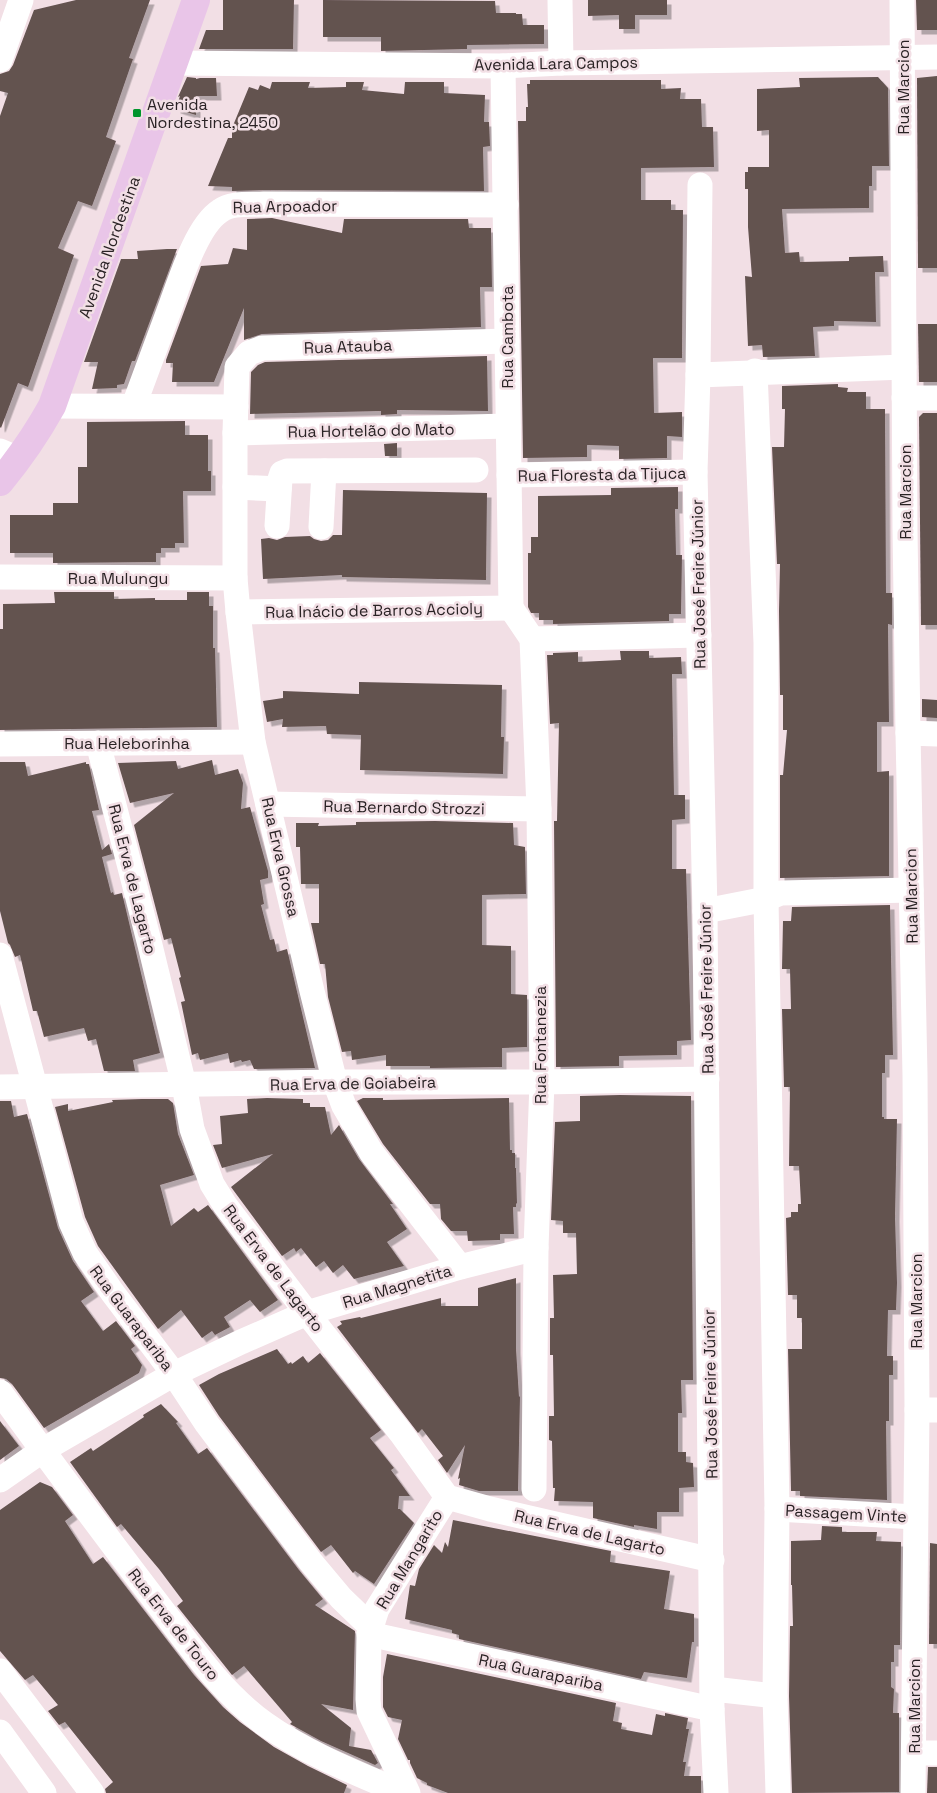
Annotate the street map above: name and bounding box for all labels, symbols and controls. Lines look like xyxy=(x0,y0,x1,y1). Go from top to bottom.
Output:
street label: Rua Marcion xyxy=(893,39,914,135)
street label: Avenida Lara Campos xyxy=(474,52,638,75)
place label: Avenida Nordestina, 2450 xyxy=(147,94,278,133)
marker: Avenida Nordestina, 2450 xyxy=(131,107,143,119)
street label: Avenida Nordestina xyxy=(74,173,145,321)
street label: Rua Arpoador xyxy=(233,195,337,218)
street label: Rua Cambota xyxy=(497,286,518,388)
street label: Rua Atauba xyxy=(303,334,393,359)
street label: Rua Hortelão do Mato xyxy=(287,419,455,442)
street label: Rua Marcion xyxy=(895,444,916,540)
street label: Rua Floresta da Tijuca xyxy=(518,463,686,486)
street label: Rua José Freire Júnior xyxy=(687,499,710,669)
street label: Rua Mulungu xyxy=(68,568,168,589)
street label: Rua Inácio de Barros Accioly xyxy=(265,598,483,623)
street label: Rua Heleborinha xyxy=(64,733,190,754)
street label: Rua Erva Grossa xyxy=(257,795,304,919)
street label: Rua Bernardo Strozzi xyxy=(323,796,485,819)
street label: Rua Erva de Lagarto xyxy=(104,802,161,956)
street label: Rua Marcion xyxy=(900,848,923,944)
street label: Rua José Freire Júnior xyxy=(695,904,718,1074)
street label: Rua Fontanezia xyxy=(530,986,551,1104)
street label: Rua Erva de Goiabeira xyxy=(270,1072,436,1095)
street label: Rua Erva de Lagarto xyxy=(219,1200,328,1336)
street label: Rua Marcion xyxy=(906,1253,927,1349)
street label: Rua Magnetita xyxy=(340,1260,454,1313)
street label: Rua Guarapariba xyxy=(85,1261,178,1375)
street label: Rua José Freire Júnior xyxy=(699,1309,722,1479)
street label: Passagem Vinte xyxy=(785,1500,907,1527)
street label: Rua Erva de Lagarto xyxy=(512,1505,667,1560)
street label: Rua Mangarito xyxy=(371,1506,447,1613)
street label: Rua Erva de Touro xyxy=(123,1564,224,1685)
street label: Rua Guarapariba xyxy=(477,1649,605,1696)
street label: Rua Marcion xyxy=(904,1658,925,1754)

